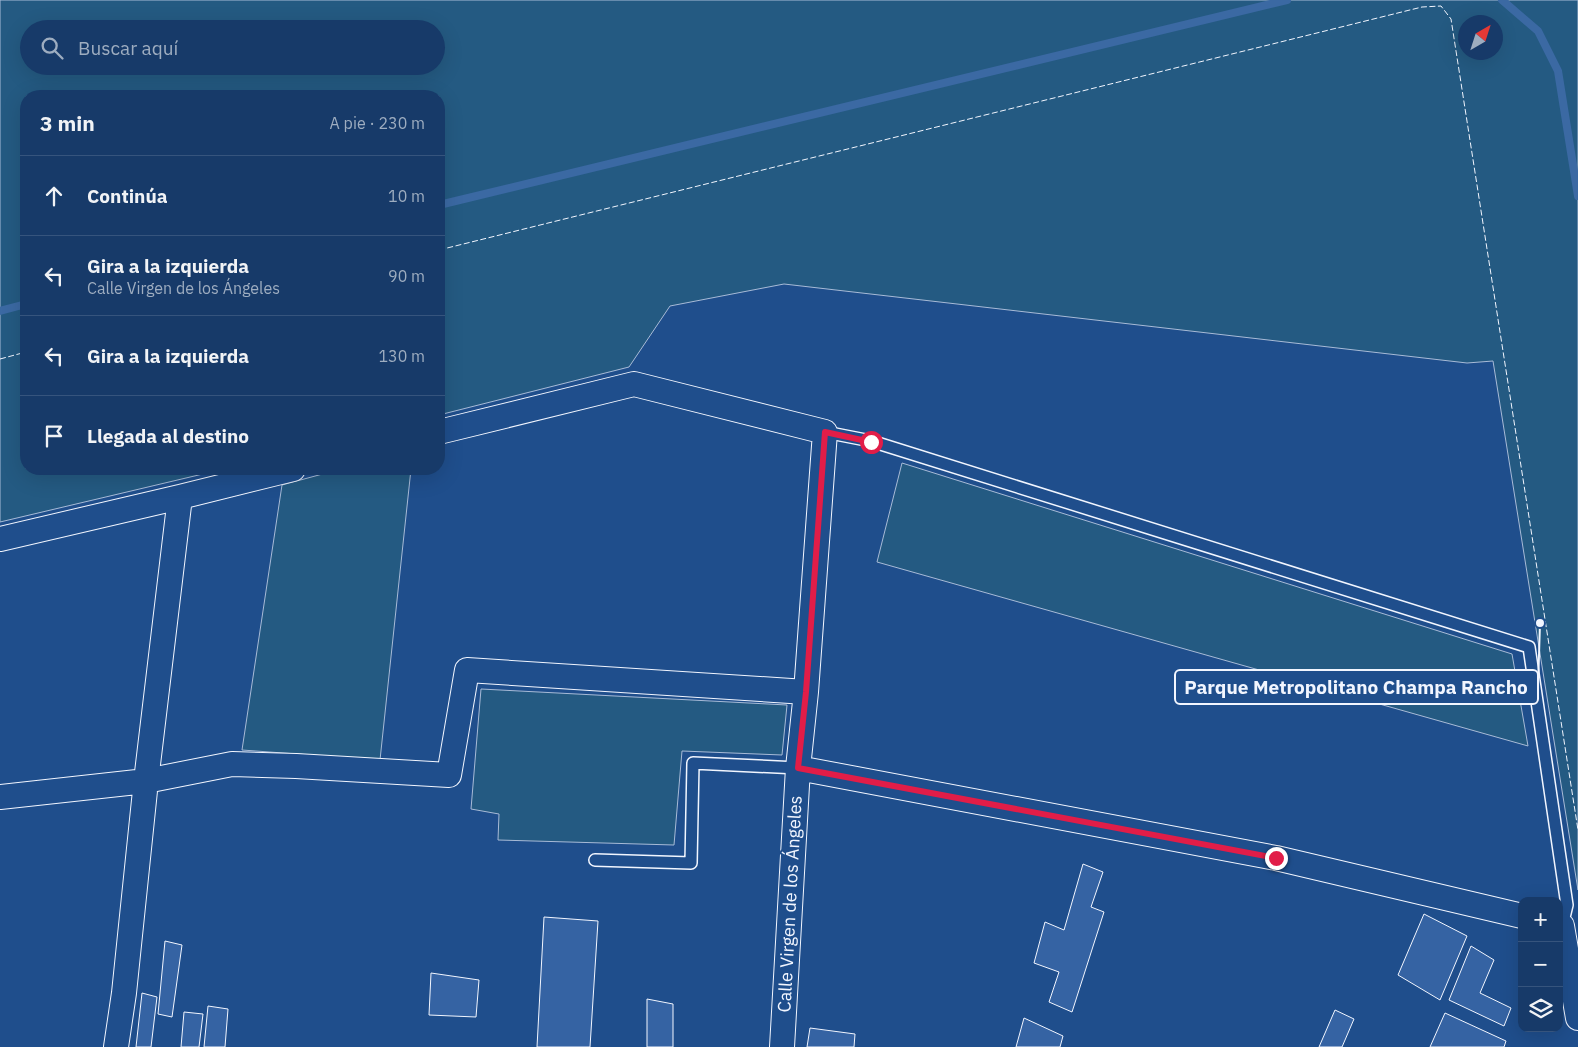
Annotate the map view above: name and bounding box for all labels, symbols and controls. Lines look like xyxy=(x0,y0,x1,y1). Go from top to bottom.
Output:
north arrow xyxy=(1458,15,1503,60)
search box xyxy=(20,20,445,75)
icon: search xyxy=(38,34,66,62)
text: Buscar aquí xyxy=(78,36,178,60)
text: 3 min xyxy=(40,109,95,137)
text: A pie · 230 m xyxy=(330,113,425,133)
icon: ahead xyxy=(40,182,68,210)
text: Continúa xyxy=(87,184,168,208)
text: 10 m xyxy=(388,186,425,206)
text: Gira a la izquierda xyxy=(87,254,249,278)
icon: left xyxy=(40,262,68,290)
text: 90 m xyxy=(388,266,425,286)
text: Calle Virgen de los Ángeles xyxy=(87,278,280,298)
icon: left xyxy=(40,342,68,370)
text: Gira a la izquierda xyxy=(87,344,249,368)
text: 130 m xyxy=(378,346,425,366)
icon: arrive xyxy=(40,422,68,450)
text: Llegada al destino xyxy=(87,424,249,448)
route start xyxy=(860,431,883,454)
callout: Parque Metropolitano Champa Rancho xyxy=(1175,670,1538,704)
text: Parque Metropolitano Champa Rancho xyxy=(1184,675,1528,699)
street label: Calle Virgen de los Ángeles xyxy=(772,795,807,1013)
route end xyxy=(1265,847,1288,870)
map controls xyxy=(1518,897,1563,1032)
button: + xyxy=(1518,897,1563,942)
button: − xyxy=(1518,942,1563,987)
button: layers xyxy=(1518,987,1563,1032)

